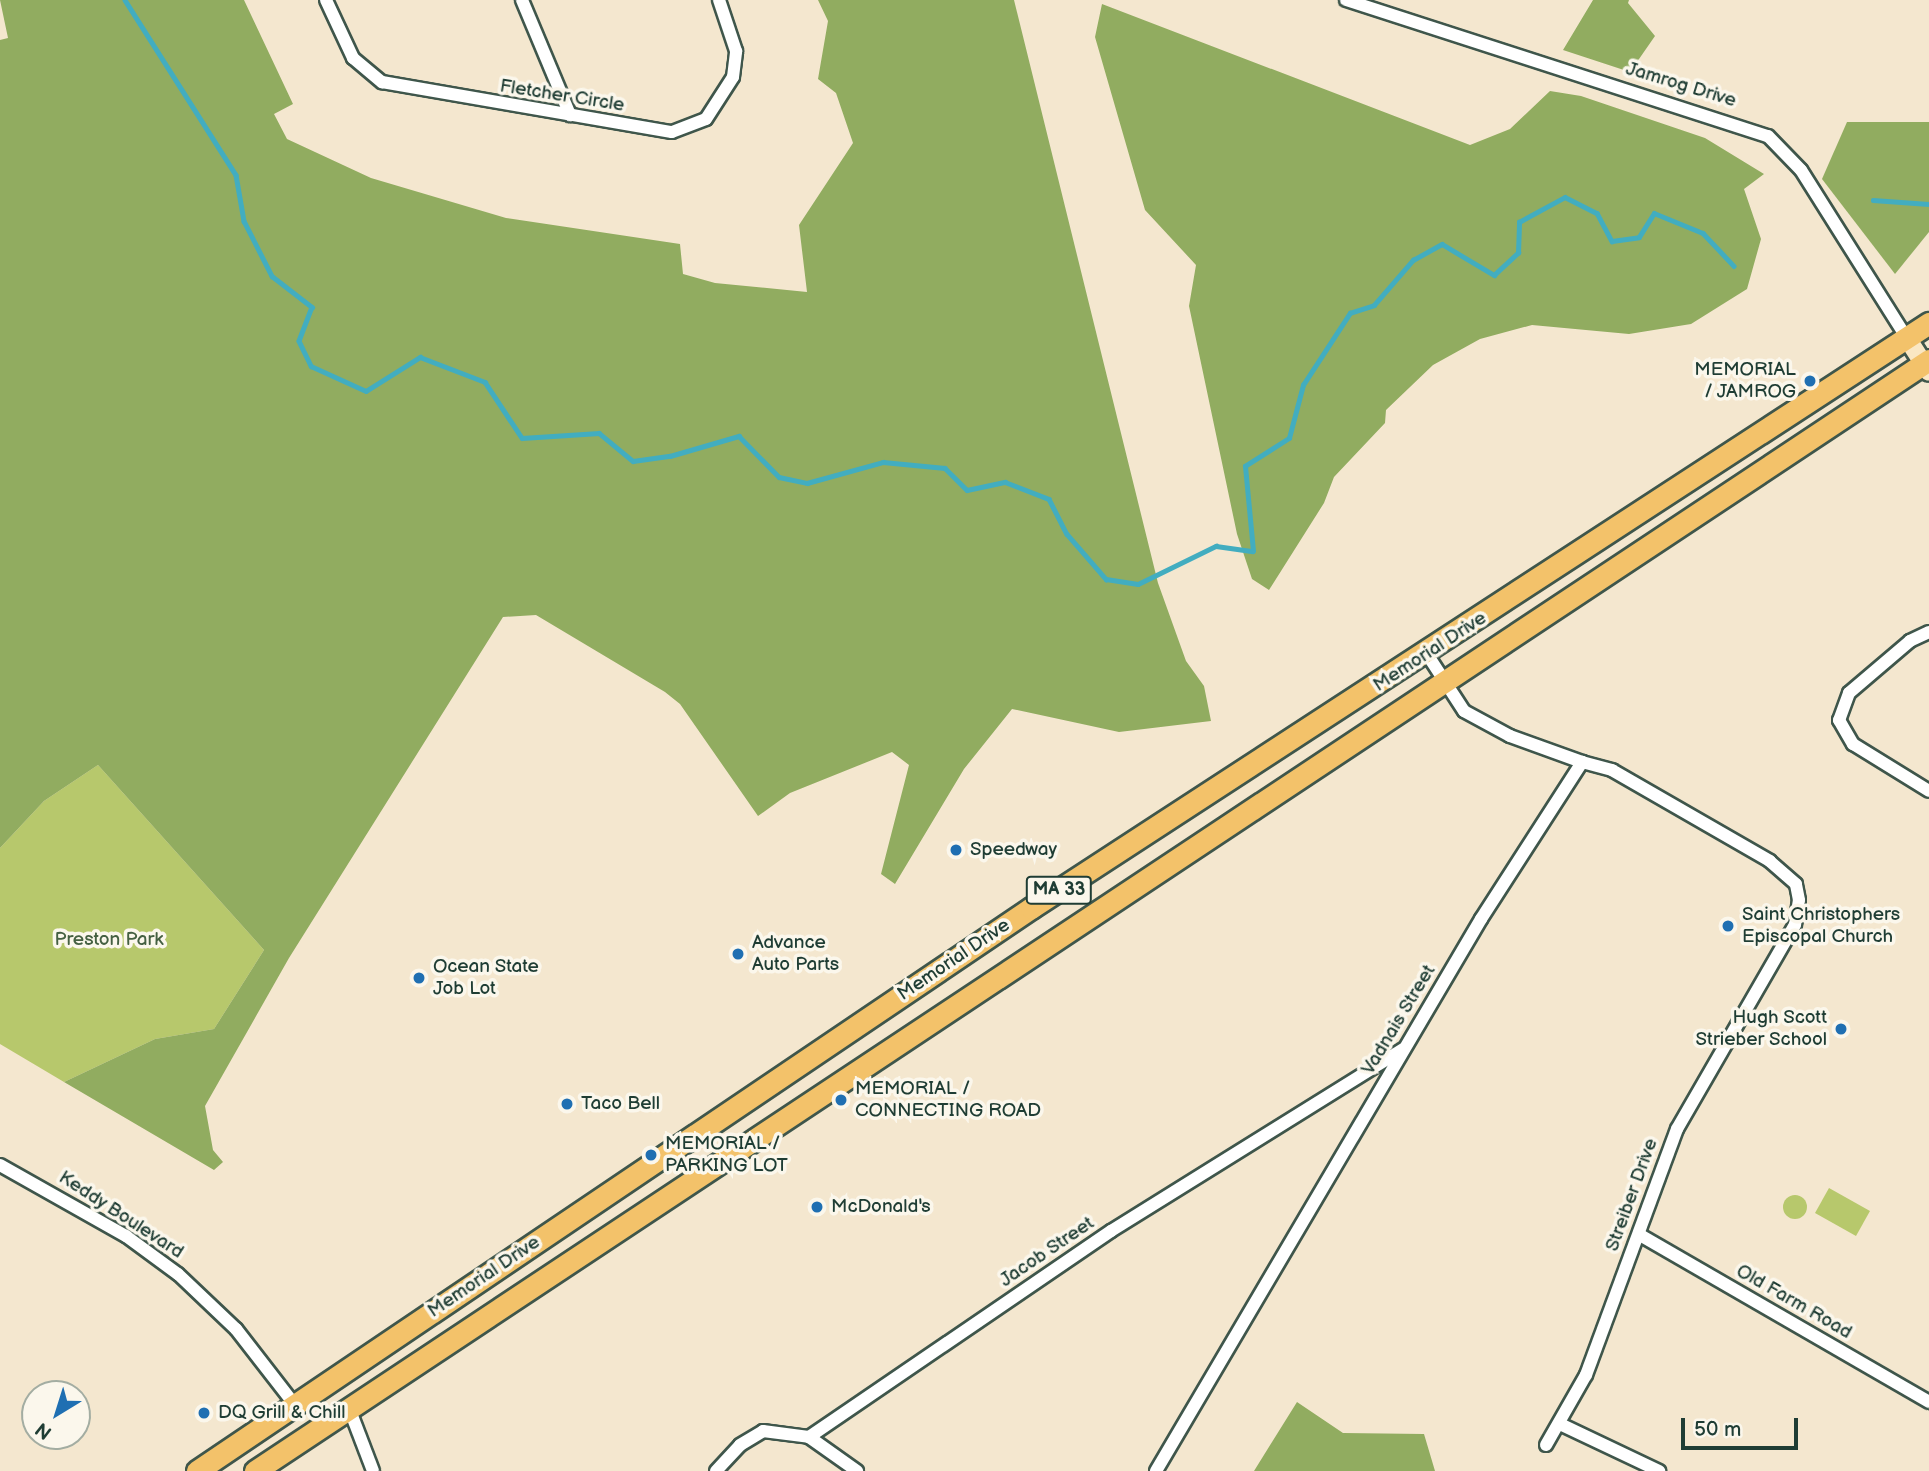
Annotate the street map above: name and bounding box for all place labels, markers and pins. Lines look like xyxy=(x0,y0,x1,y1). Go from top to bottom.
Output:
place label: MEMORIAL / JAMROG xyxy=(1694,359,1796,403)
marker: MEMORIAL / JAMROG xyxy=(1802,373,1818,389)
place label: Speedway xyxy=(970,839,1057,861)
marker: Speedway xyxy=(948,842,964,858)
place label: Saint Christophers Episcopal Church xyxy=(1742,904,1900,948)
marker: Saint Christophers Episcopal Church xyxy=(1720,918,1736,934)
place label: Advance Auto Parts xyxy=(752,932,839,976)
marker: Advance Auto Parts xyxy=(730,946,746,962)
place label: Ocean State Job Lot xyxy=(433,956,539,1000)
marker: Ocean State Job Lot xyxy=(411,970,427,986)
place label: Hugh Scott Strieber School xyxy=(1695,1007,1827,1051)
marker: Hugh Scott Strieber School xyxy=(1833,1021,1849,1037)
place label: MEMORIAL / CONNECTING ROAD xyxy=(855,1078,1041,1122)
marker: MEMORIAL / CONNECTING ROAD xyxy=(833,1092,849,1108)
place label: Taco Bell xyxy=(581,1093,660,1115)
marker: Taco Bell xyxy=(559,1096,575,1112)
place label: MEMORIAL / PARKING LOT xyxy=(665,1133,788,1177)
marker: MEMORIAL / PARKING LOT xyxy=(643,1147,659,1163)
place label: McDonald's xyxy=(831,1196,931,1218)
marker: McDonald's xyxy=(809,1199,825,1215)
place label: DQ Grill & Chill xyxy=(218,1402,345,1424)
marker: DQ Grill & Chill xyxy=(196,1405,212,1421)

